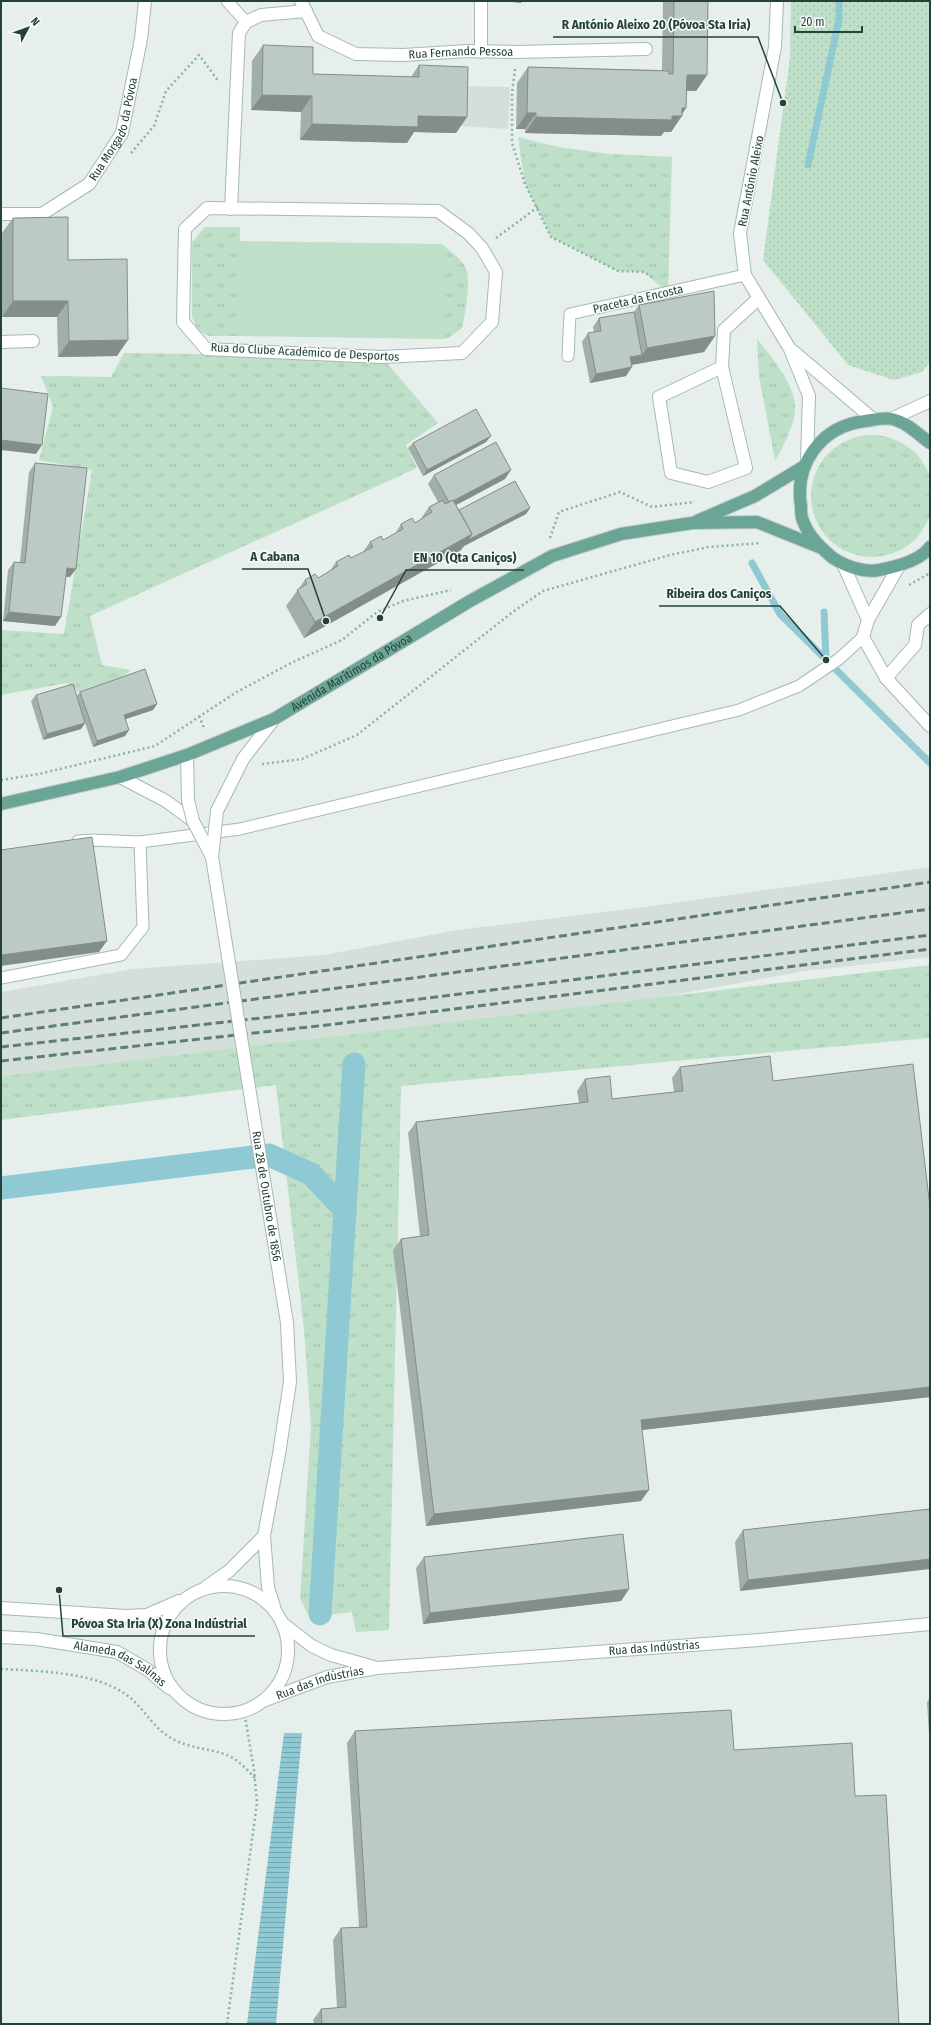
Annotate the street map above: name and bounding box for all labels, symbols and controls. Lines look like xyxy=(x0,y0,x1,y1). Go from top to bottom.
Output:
north arrow xyxy=(8,8,48,48)
scale bar xyxy=(795,8,862,34)
callout: R António Aleixo 20 (Póvoa Sta Iria) xyxy=(553,12,758,37)
text: N xyxy=(28,15,42,29)
text: 20 m xyxy=(801,15,825,29)
text: R António Aleixo 20 (Póvoa Sta Iria) xyxy=(562,17,750,32)
street label: Rua Fernando Pessoa xyxy=(408,44,514,62)
street label: Rua Morgado da Póvoa xyxy=(86,76,140,183)
street label: Rua António Aleixo xyxy=(735,134,767,228)
street label: Praceta da Encosta xyxy=(592,282,685,316)
street label: Rua do Clube Académico de Desportos xyxy=(210,340,400,364)
callout: A Cabana xyxy=(242,544,308,569)
callout: EN 10 (Qta Caniços) xyxy=(406,545,524,570)
text: A Cabana xyxy=(249,549,300,564)
text: EN 10 (Qta Caniços) xyxy=(414,550,517,566)
callout: Ribeira dos Caniços xyxy=(659,581,780,606)
text: Ribeira dos Caniços xyxy=(666,586,772,602)
street label: Avenida Marítimos da Póvoa xyxy=(288,631,415,714)
street label: Rua 28 de Outubro de 1856 xyxy=(249,1130,284,1262)
callout: Póvoa Sta Iria (X) Zona Indústrial xyxy=(63,1611,255,1636)
text: Póvoa Sta Iria (X) Zona Indústrial xyxy=(71,1616,247,1631)
street label: Rua das Indústrias xyxy=(608,1637,700,1658)
street label: Alameda das Salinas xyxy=(73,1638,169,1689)
street label: Rua das Indústrias xyxy=(274,1664,365,1702)

